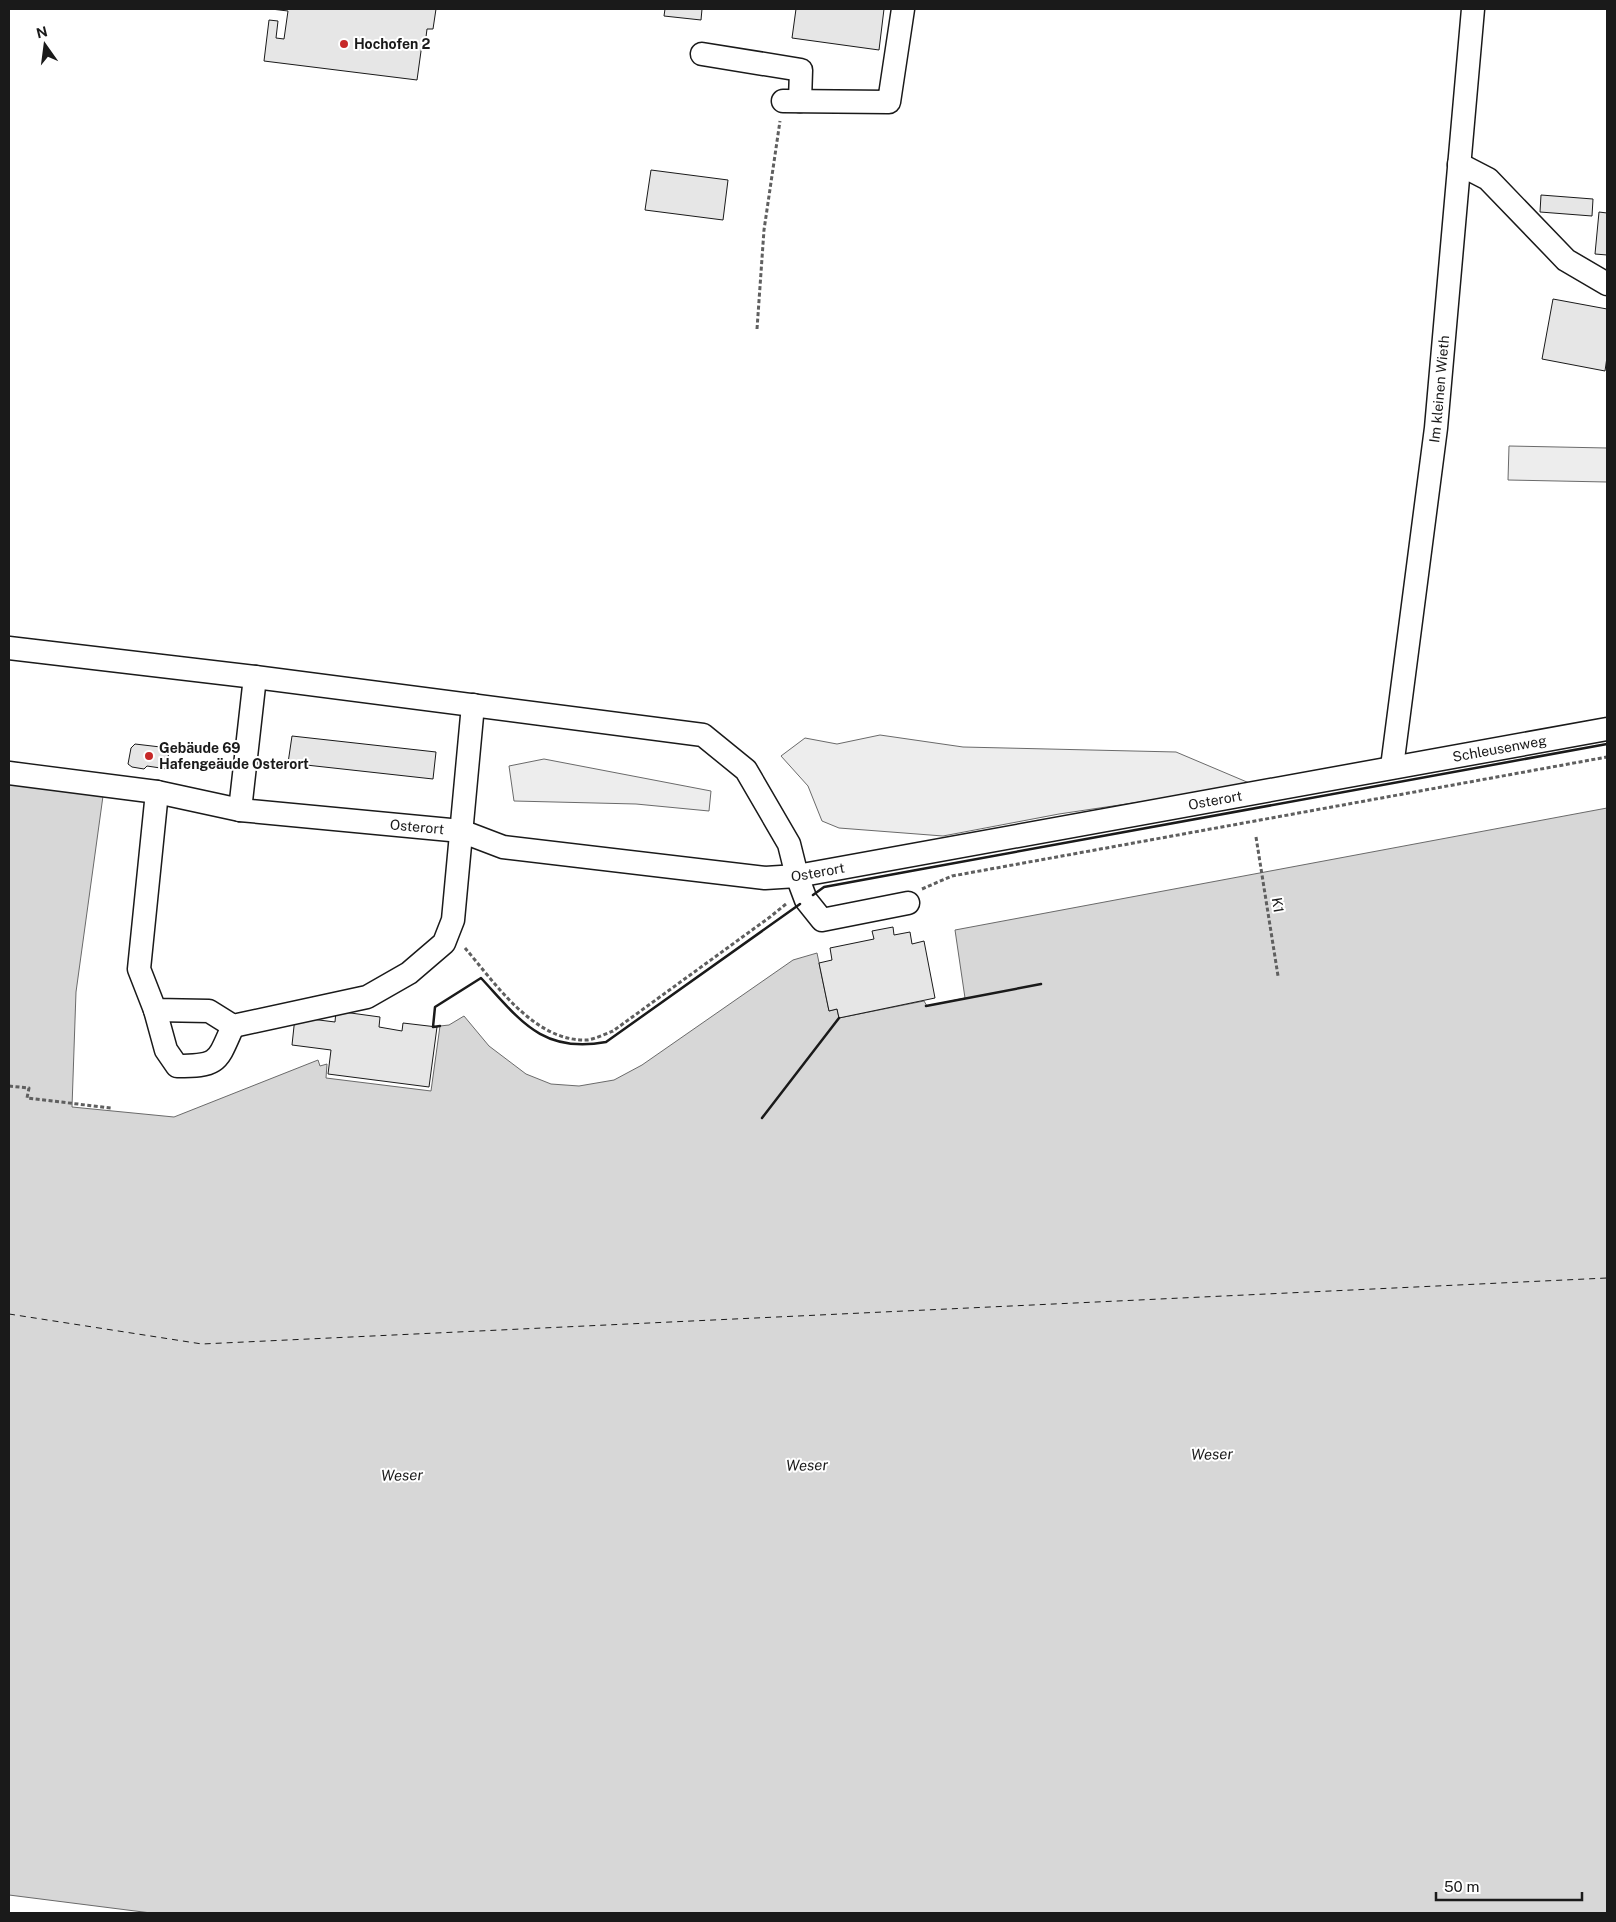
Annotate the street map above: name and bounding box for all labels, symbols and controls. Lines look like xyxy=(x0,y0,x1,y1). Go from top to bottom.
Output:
north arrow xyxy=(20,20,70,70)
text: N xyxy=(35,23,49,41)
place label: Hochofen 2 xyxy=(354,36,430,52)
marker: Hochofen 2 xyxy=(338,38,350,50)
street label: Im kleinen Wieth xyxy=(1426,335,1452,444)
street label: Schleusenweg xyxy=(1451,732,1548,765)
place label: Gebäude 69 Hafengeäude Osterort xyxy=(159,740,309,772)
marker: Gebäude 69 Hafengeäude Osterort xyxy=(143,750,155,762)
street label: Osterort xyxy=(1187,787,1243,813)
street label: Osterort xyxy=(389,816,445,837)
street label: Osterort xyxy=(790,860,846,884)
street label: K1 xyxy=(1269,896,1287,914)
water label: Weser xyxy=(1191,1445,1234,1463)
water label: Weser xyxy=(786,1456,829,1474)
water label: Weser xyxy=(381,1466,424,1484)
scale bar xyxy=(1436,1870,1582,1902)
text: 50 m xyxy=(1444,1878,1479,1895)

